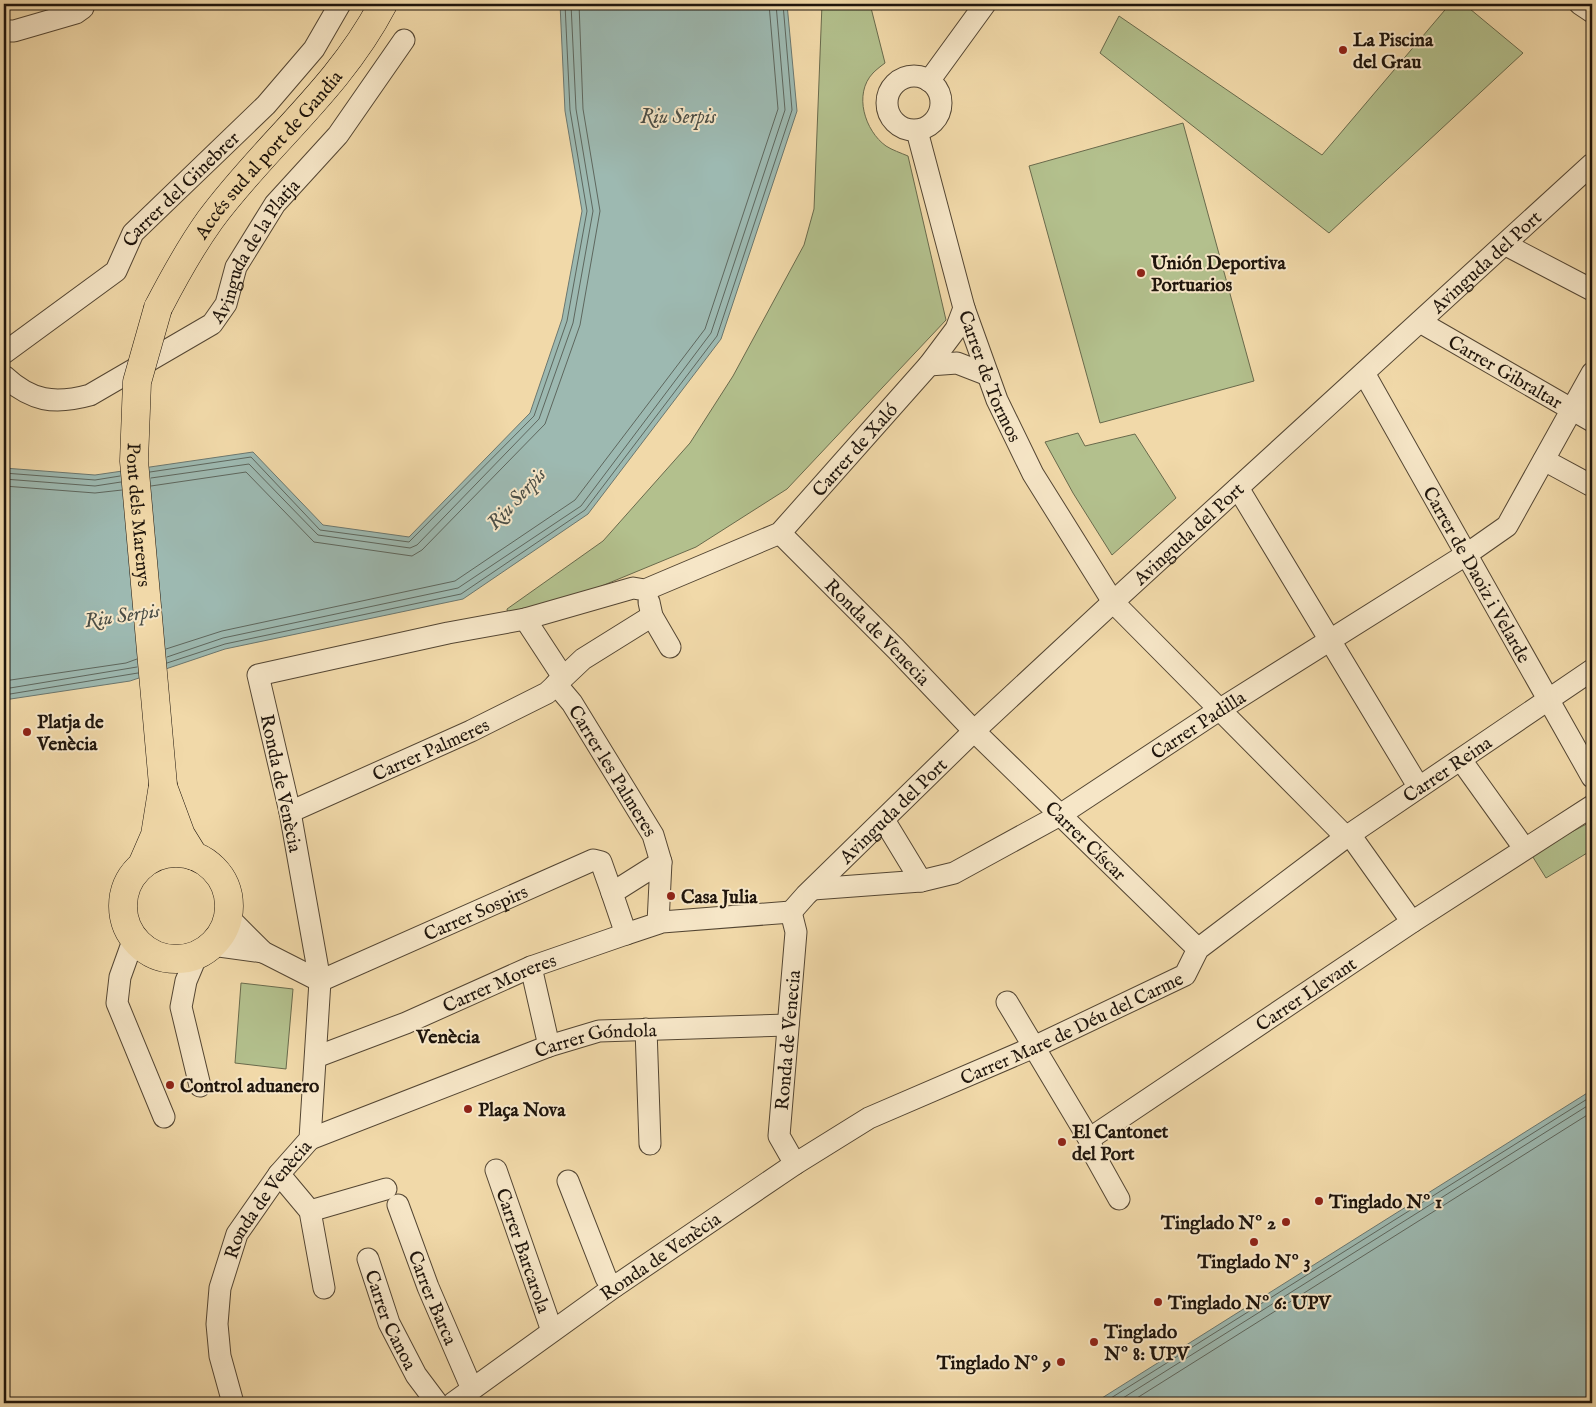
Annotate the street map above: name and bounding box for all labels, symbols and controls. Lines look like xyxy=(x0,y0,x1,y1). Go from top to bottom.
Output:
place label: La Piscina del Grau xyxy=(1353,29,1434,75)
marker: La Piscina del Grau xyxy=(1337,44,1349,56)
street label: Accés sud al port de Gandia xyxy=(190,66,349,245)
water label: Riu Serpis xyxy=(640,105,716,130)
street label: Carrer del Ginebrer xyxy=(118,127,245,251)
street label: Avinguda de la Platja xyxy=(206,174,306,329)
street label: Avinguda del Port xyxy=(1426,206,1548,320)
place label: Unión Deportiva Portuarios xyxy=(1150,252,1286,298)
marker: Unión Deportiva Portuarios xyxy=(1135,267,1147,279)
street label: Carrer de Tormos xyxy=(952,308,1026,447)
street label: Carrer Gibraltar xyxy=(1443,331,1566,415)
street label: Carrer de Xaló xyxy=(808,399,904,503)
street label: Pont dels Marenys xyxy=(120,442,155,588)
water label: Riu Serpis xyxy=(482,463,552,535)
street label: Avinguda del Port xyxy=(1129,478,1250,592)
street label: Carrer de Daoiz i Velarde xyxy=(1416,483,1535,668)
street label: Ronda de Venecia xyxy=(819,574,935,692)
water label: Riu Serpis xyxy=(83,599,162,634)
street label: Carrer Padilla xyxy=(1147,686,1251,766)
street label: Carrer les Palmeres xyxy=(562,701,661,842)
place label: Platja de Venècia xyxy=(36,711,104,757)
street label: Ronda de Venècia xyxy=(254,712,307,855)
street label: Carrer Palmeres xyxy=(369,714,494,788)
marker: Platja de Venècia xyxy=(21,726,33,738)
street label: Carrer Reina xyxy=(1399,731,1498,809)
street label: Avinguda del Port xyxy=(835,753,954,870)
street label: Carrer Císcar xyxy=(1039,797,1131,887)
street label: Carrer Sospirs xyxy=(420,880,532,947)
place label: Casa Julia xyxy=(681,886,758,910)
marker: Casa Julia xyxy=(665,890,677,902)
street label: Carrer Moreres xyxy=(439,949,560,1019)
street label: Carrer Llevant xyxy=(1252,952,1362,1037)
street label: Carrer Mare de Déu del Carme xyxy=(957,967,1188,1091)
street label: Ronda de Venecia xyxy=(771,968,807,1111)
street label: Carrer Góndola xyxy=(532,1019,658,1064)
district label: Venècia xyxy=(415,1025,480,1050)
place label: Control aduanero xyxy=(180,1075,319,1099)
marker: Control aduanero xyxy=(164,1079,176,1091)
place label: Plaça Nova xyxy=(478,1099,566,1123)
marker: Plaça Nova xyxy=(462,1103,474,1115)
place label: El Cantonet del Port xyxy=(1072,1121,1169,1167)
street label: Ronda de Venècia xyxy=(220,1135,318,1262)
marker: El Cantonet del Port xyxy=(1056,1136,1068,1148)
street label: Carrer Barcarola xyxy=(489,1185,555,1317)
place label: Tinglado Nº 1 xyxy=(1328,1191,1442,1215)
marker: Tinglado Nº 1 xyxy=(1313,1195,1325,1207)
street label: Ronda de Venècia xyxy=(596,1208,727,1307)
place label: Tinglado Nº 2 xyxy=(1160,1212,1276,1236)
marker: Tinglado Nº 2 xyxy=(1280,1216,1292,1228)
marker: Tinglado Nº 3 xyxy=(1248,1236,1260,1248)
street label: Carrer Barca xyxy=(402,1248,462,1350)
place label: Tinglado Nº 3 xyxy=(1196,1251,1311,1275)
street label: Carrer Canoa xyxy=(358,1267,422,1375)
place label: Tinglado Nº 6: UPV xyxy=(1167,1292,1332,1316)
marker: Tinglado Nº 6: UPV xyxy=(1152,1296,1164,1308)
place label: Tinglado Nº 8: UPV xyxy=(1103,1321,1190,1367)
marker: Tinglado Nº 8: UPV xyxy=(1088,1336,1100,1348)
place label: Tinglado Nº 9 xyxy=(936,1352,1051,1376)
marker: Tinglado Nº 9 xyxy=(1055,1356,1067,1368)

